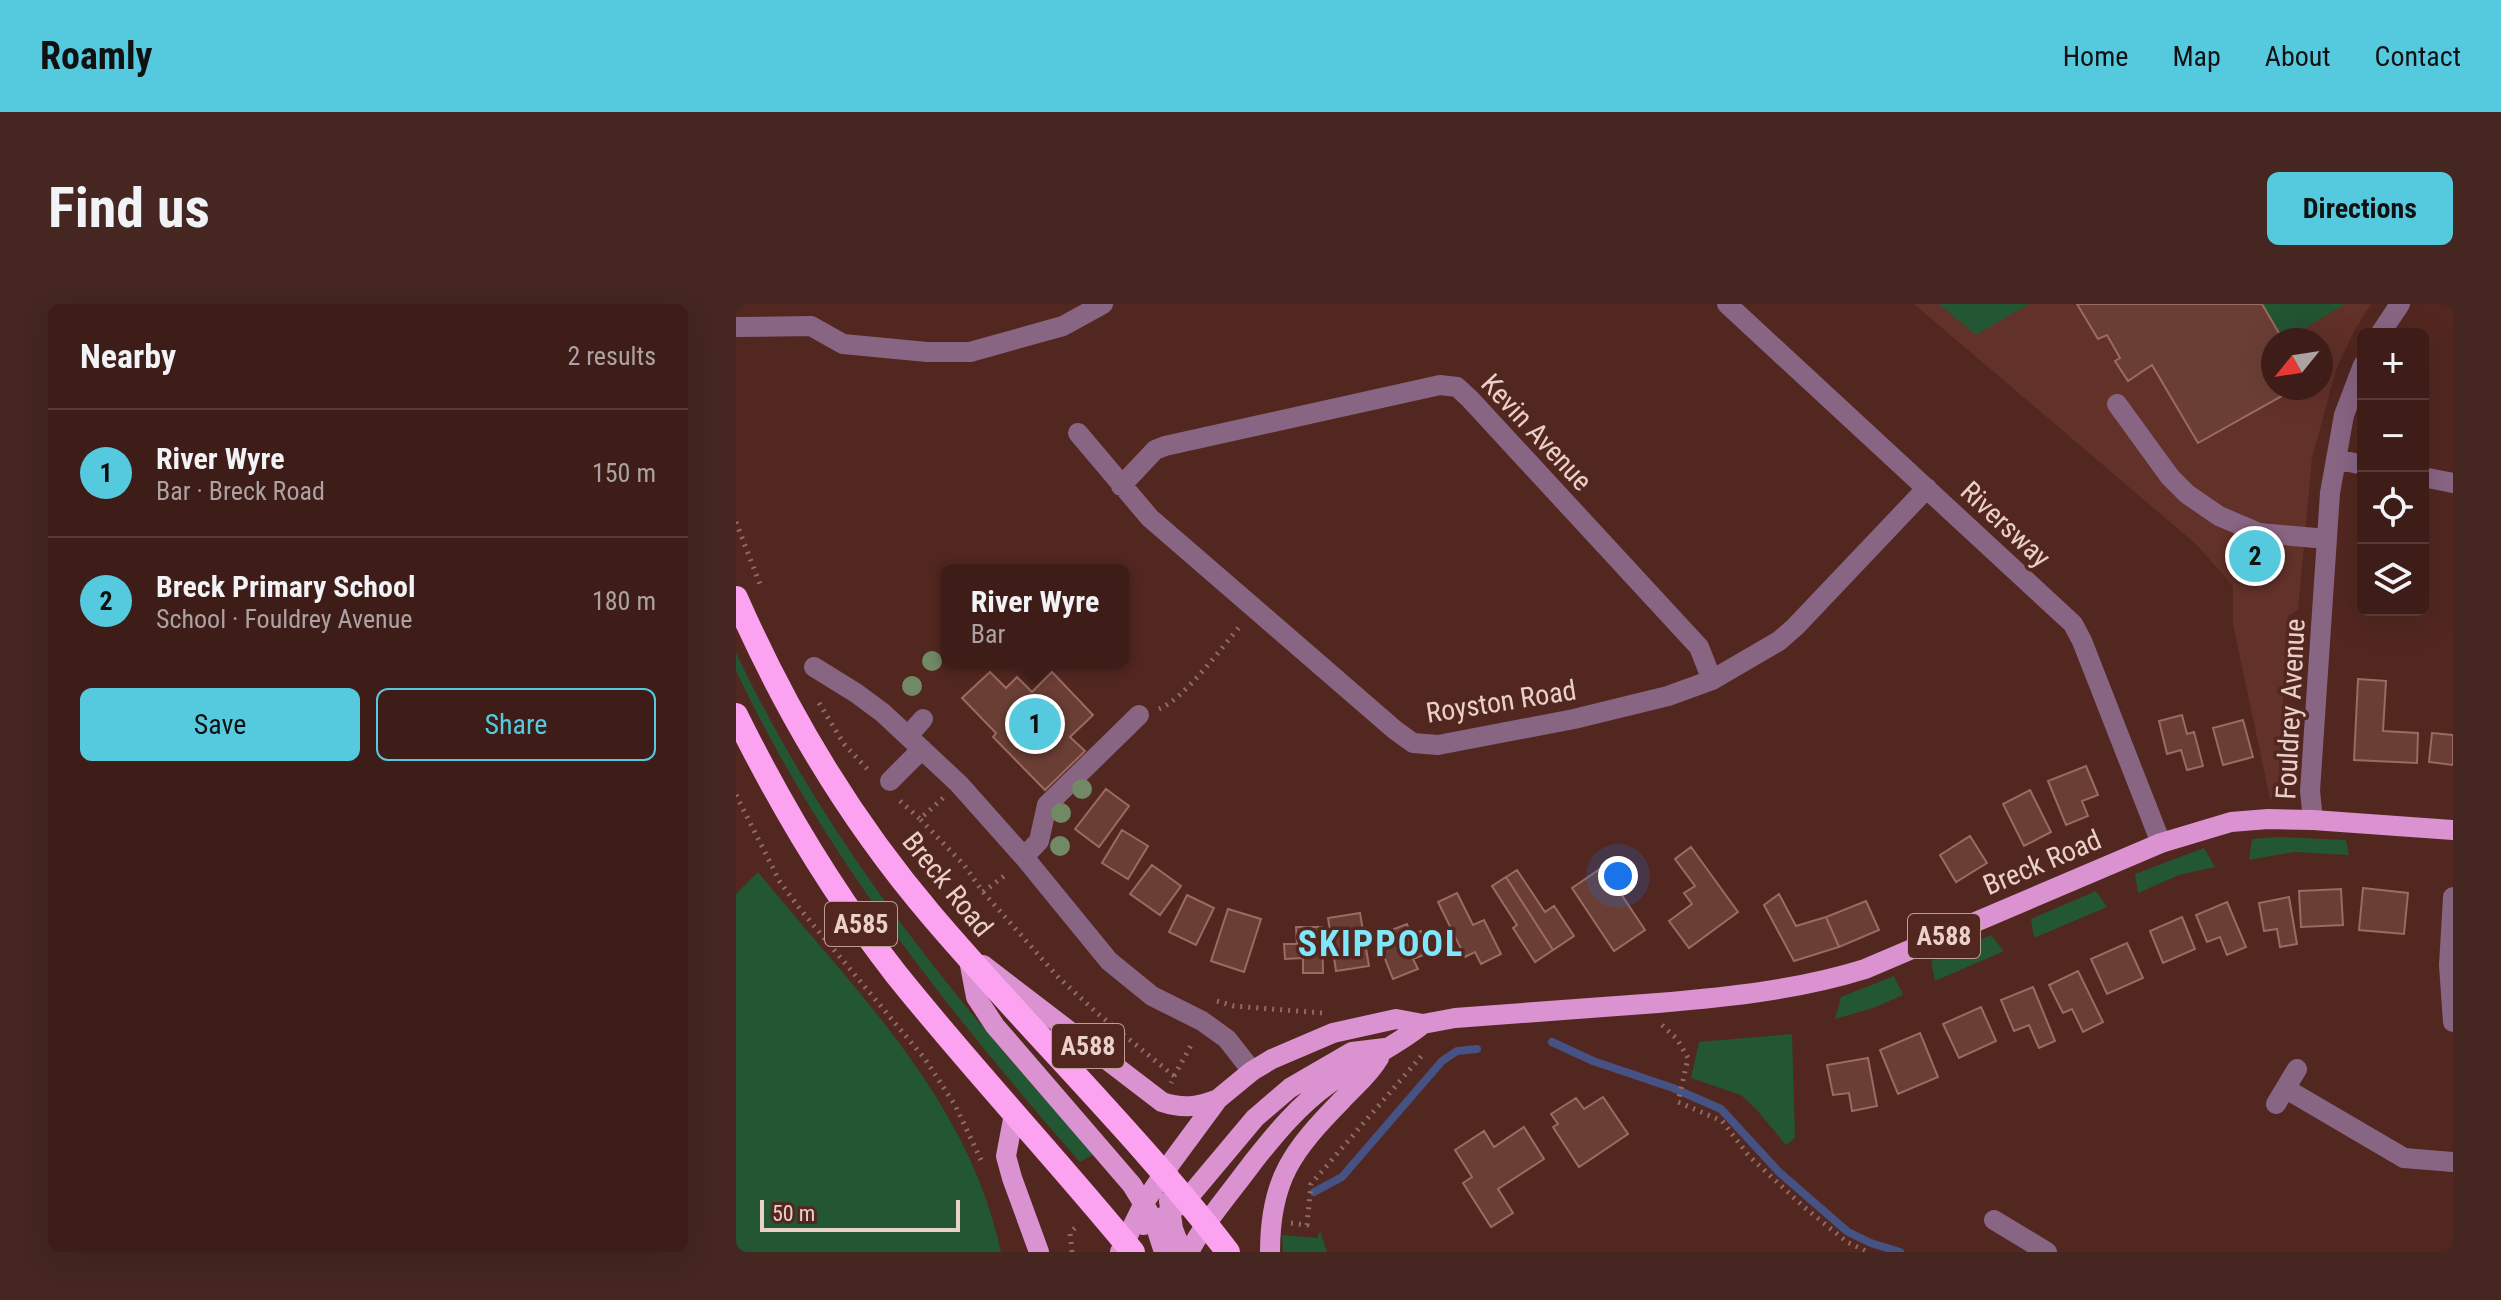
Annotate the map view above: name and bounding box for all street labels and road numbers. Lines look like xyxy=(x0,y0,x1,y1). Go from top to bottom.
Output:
street label: Kevin Avenue xyxy=(1474,367,1599,497)
street label: Riversway xyxy=(1954,475,2058,574)
street label: Fouldrey Avenue xyxy=(2269,618,2312,800)
street label: Royston Road xyxy=(1424,673,1578,730)
street label: Breck Road xyxy=(1978,823,2106,902)
street label: Breck Road xyxy=(895,825,1000,943)
road number: A585 xyxy=(825,902,897,946)
road number: A588 xyxy=(1908,914,1980,958)
road number: A588 xyxy=(1052,1024,1124,1068)

